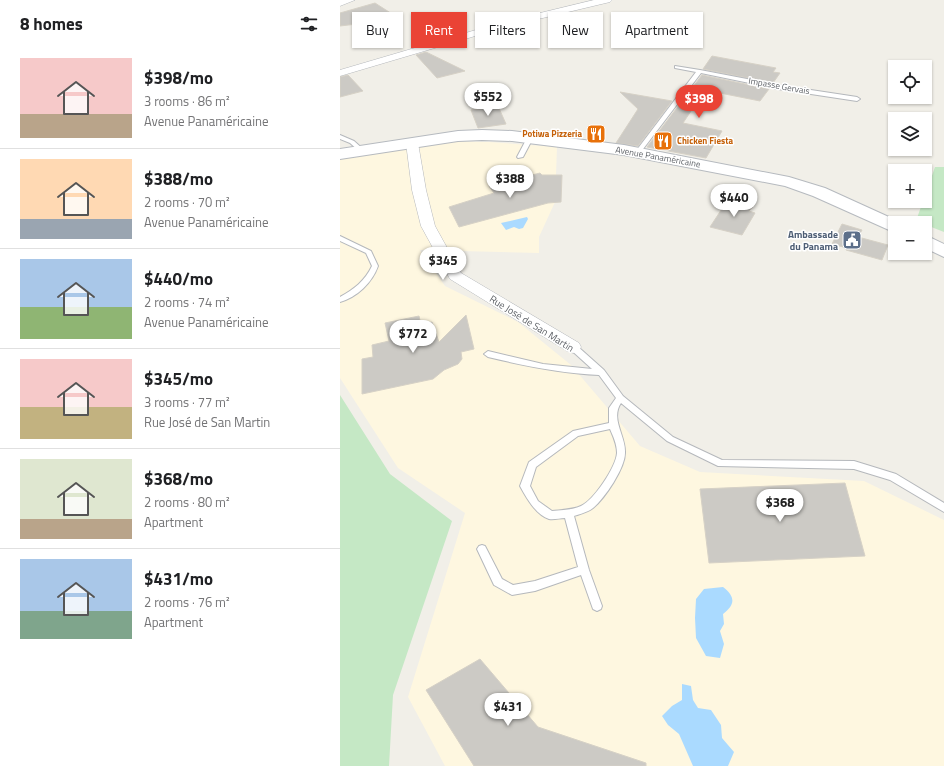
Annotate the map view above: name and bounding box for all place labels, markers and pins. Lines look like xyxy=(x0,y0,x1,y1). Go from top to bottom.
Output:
pin: $552 xyxy=(464,83,512,117)
pin: $398 xyxy=(675,85,723,119)
restaurant icon: Potiwa Pizzeria xyxy=(585,123,607,145)
place label: Potiwa Pizzeria xyxy=(522,127,582,140)
restaurant icon: Chicken Fiesta xyxy=(652,130,674,152)
place label: Chicken Fiesta xyxy=(677,134,734,147)
pin: $388 xyxy=(486,165,534,199)
pin: $440 xyxy=(710,184,758,218)
place label: Ambassade du Panama xyxy=(788,227,838,254)
public building icon: Ambassade du Panama xyxy=(841,229,863,251)
pin: $345 xyxy=(419,247,467,281)
pin: $772 xyxy=(389,320,437,354)
pin: $368 xyxy=(756,489,804,523)
pin: $431 xyxy=(484,693,532,727)

